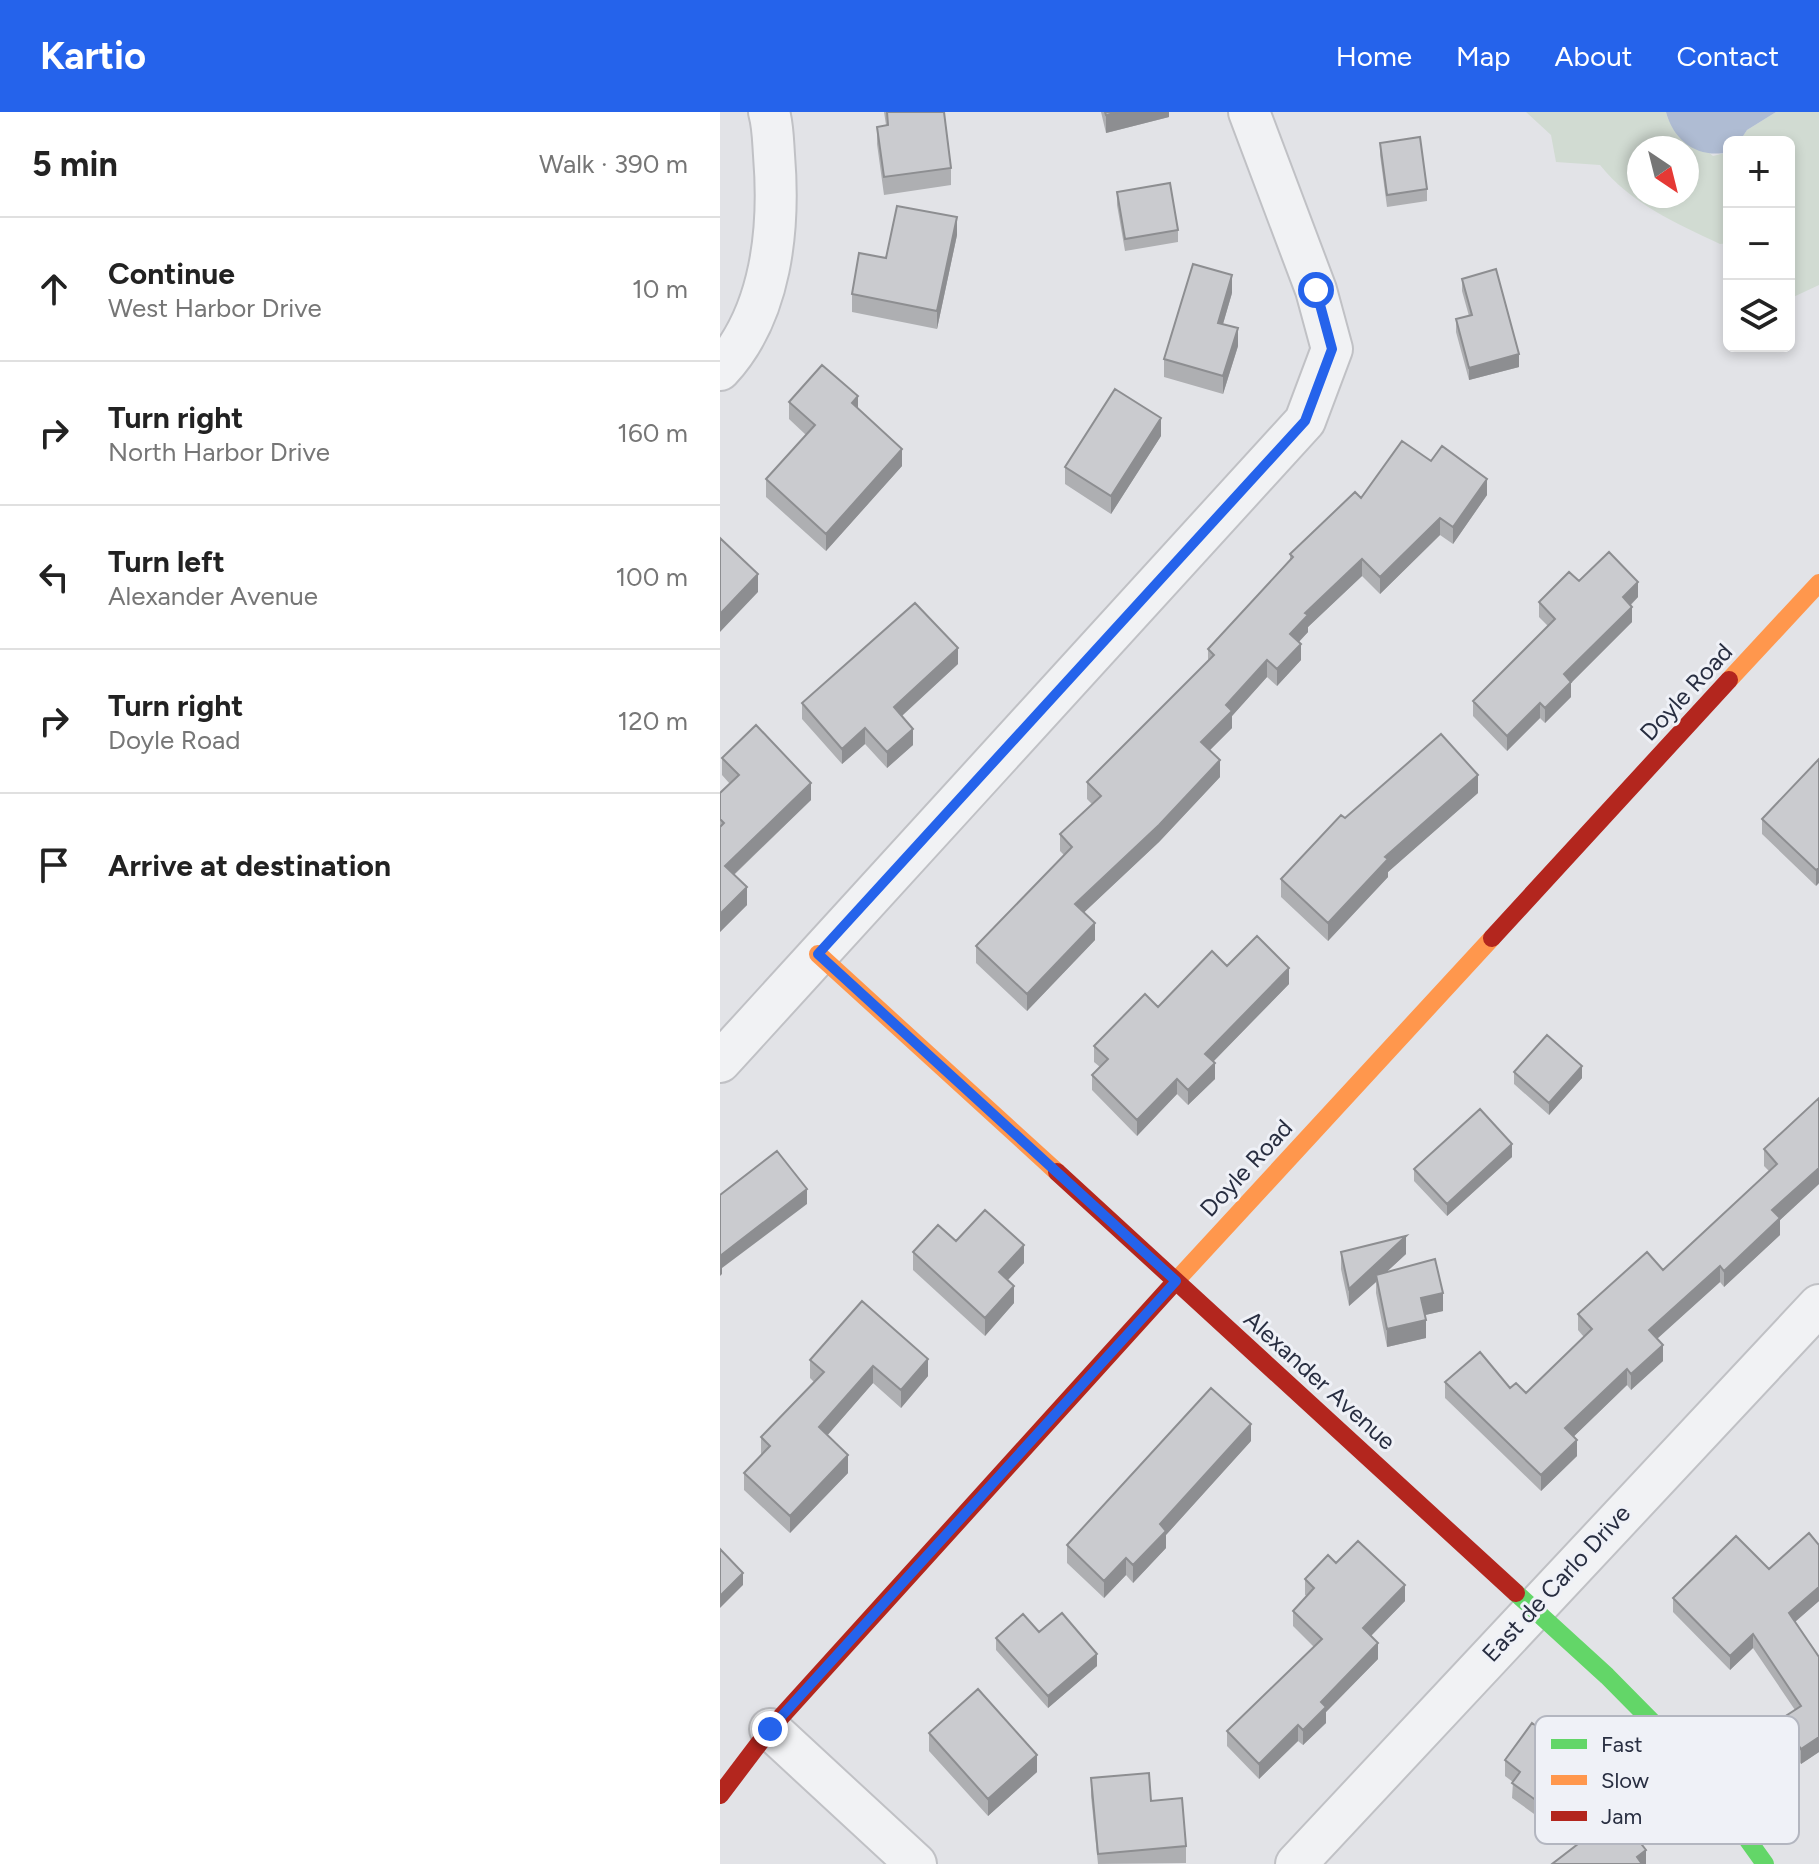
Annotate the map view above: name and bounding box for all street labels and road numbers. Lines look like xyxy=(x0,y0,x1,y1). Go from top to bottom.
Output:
street label: Doyle Road xyxy=(1634,637,1738,747)
street label: Doyle Road xyxy=(1194,1113,1298,1223)
street label: Alexander Avenue xyxy=(1238,1304,1402,1456)
street label: East de Carlo Drive xyxy=(1476,1499,1636,1667)

